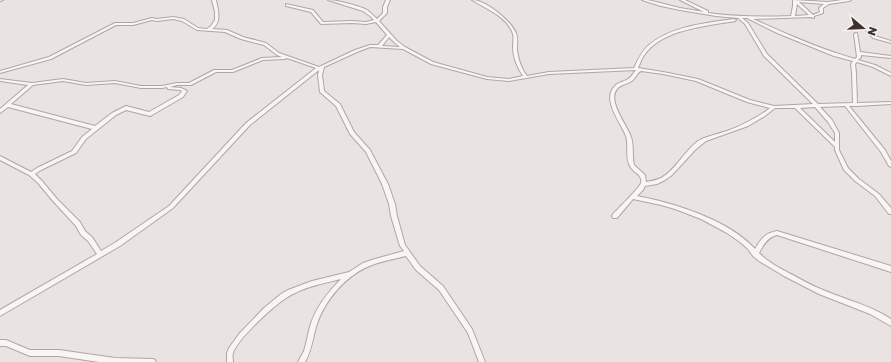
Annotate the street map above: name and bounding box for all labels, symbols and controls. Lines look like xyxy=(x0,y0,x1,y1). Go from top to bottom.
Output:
north arrow xyxy=(843,8,883,48)
text: N xyxy=(865,25,880,37)

